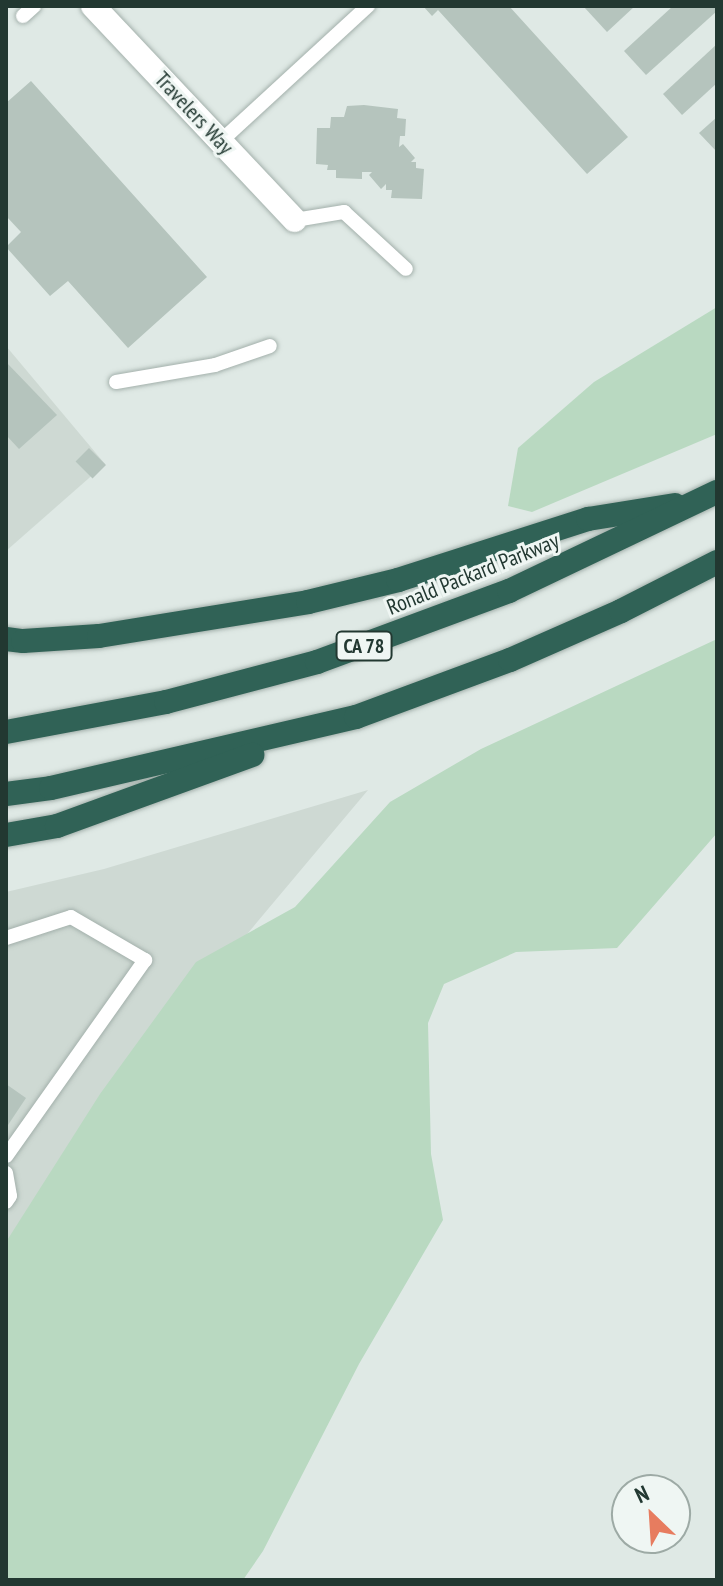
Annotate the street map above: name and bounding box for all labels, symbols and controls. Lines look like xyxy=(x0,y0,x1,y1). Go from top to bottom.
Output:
street label: Travelers Way xyxy=(149,66,239,160)
street label: Ronald Packard Parkway xyxy=(383,527,563,621)
road number: CA 78 xyxy=(334,630,394,662)
north arrow xyxy=(611,1474,691,1554)
text: N xyxy=(630,1479,653,1509)

